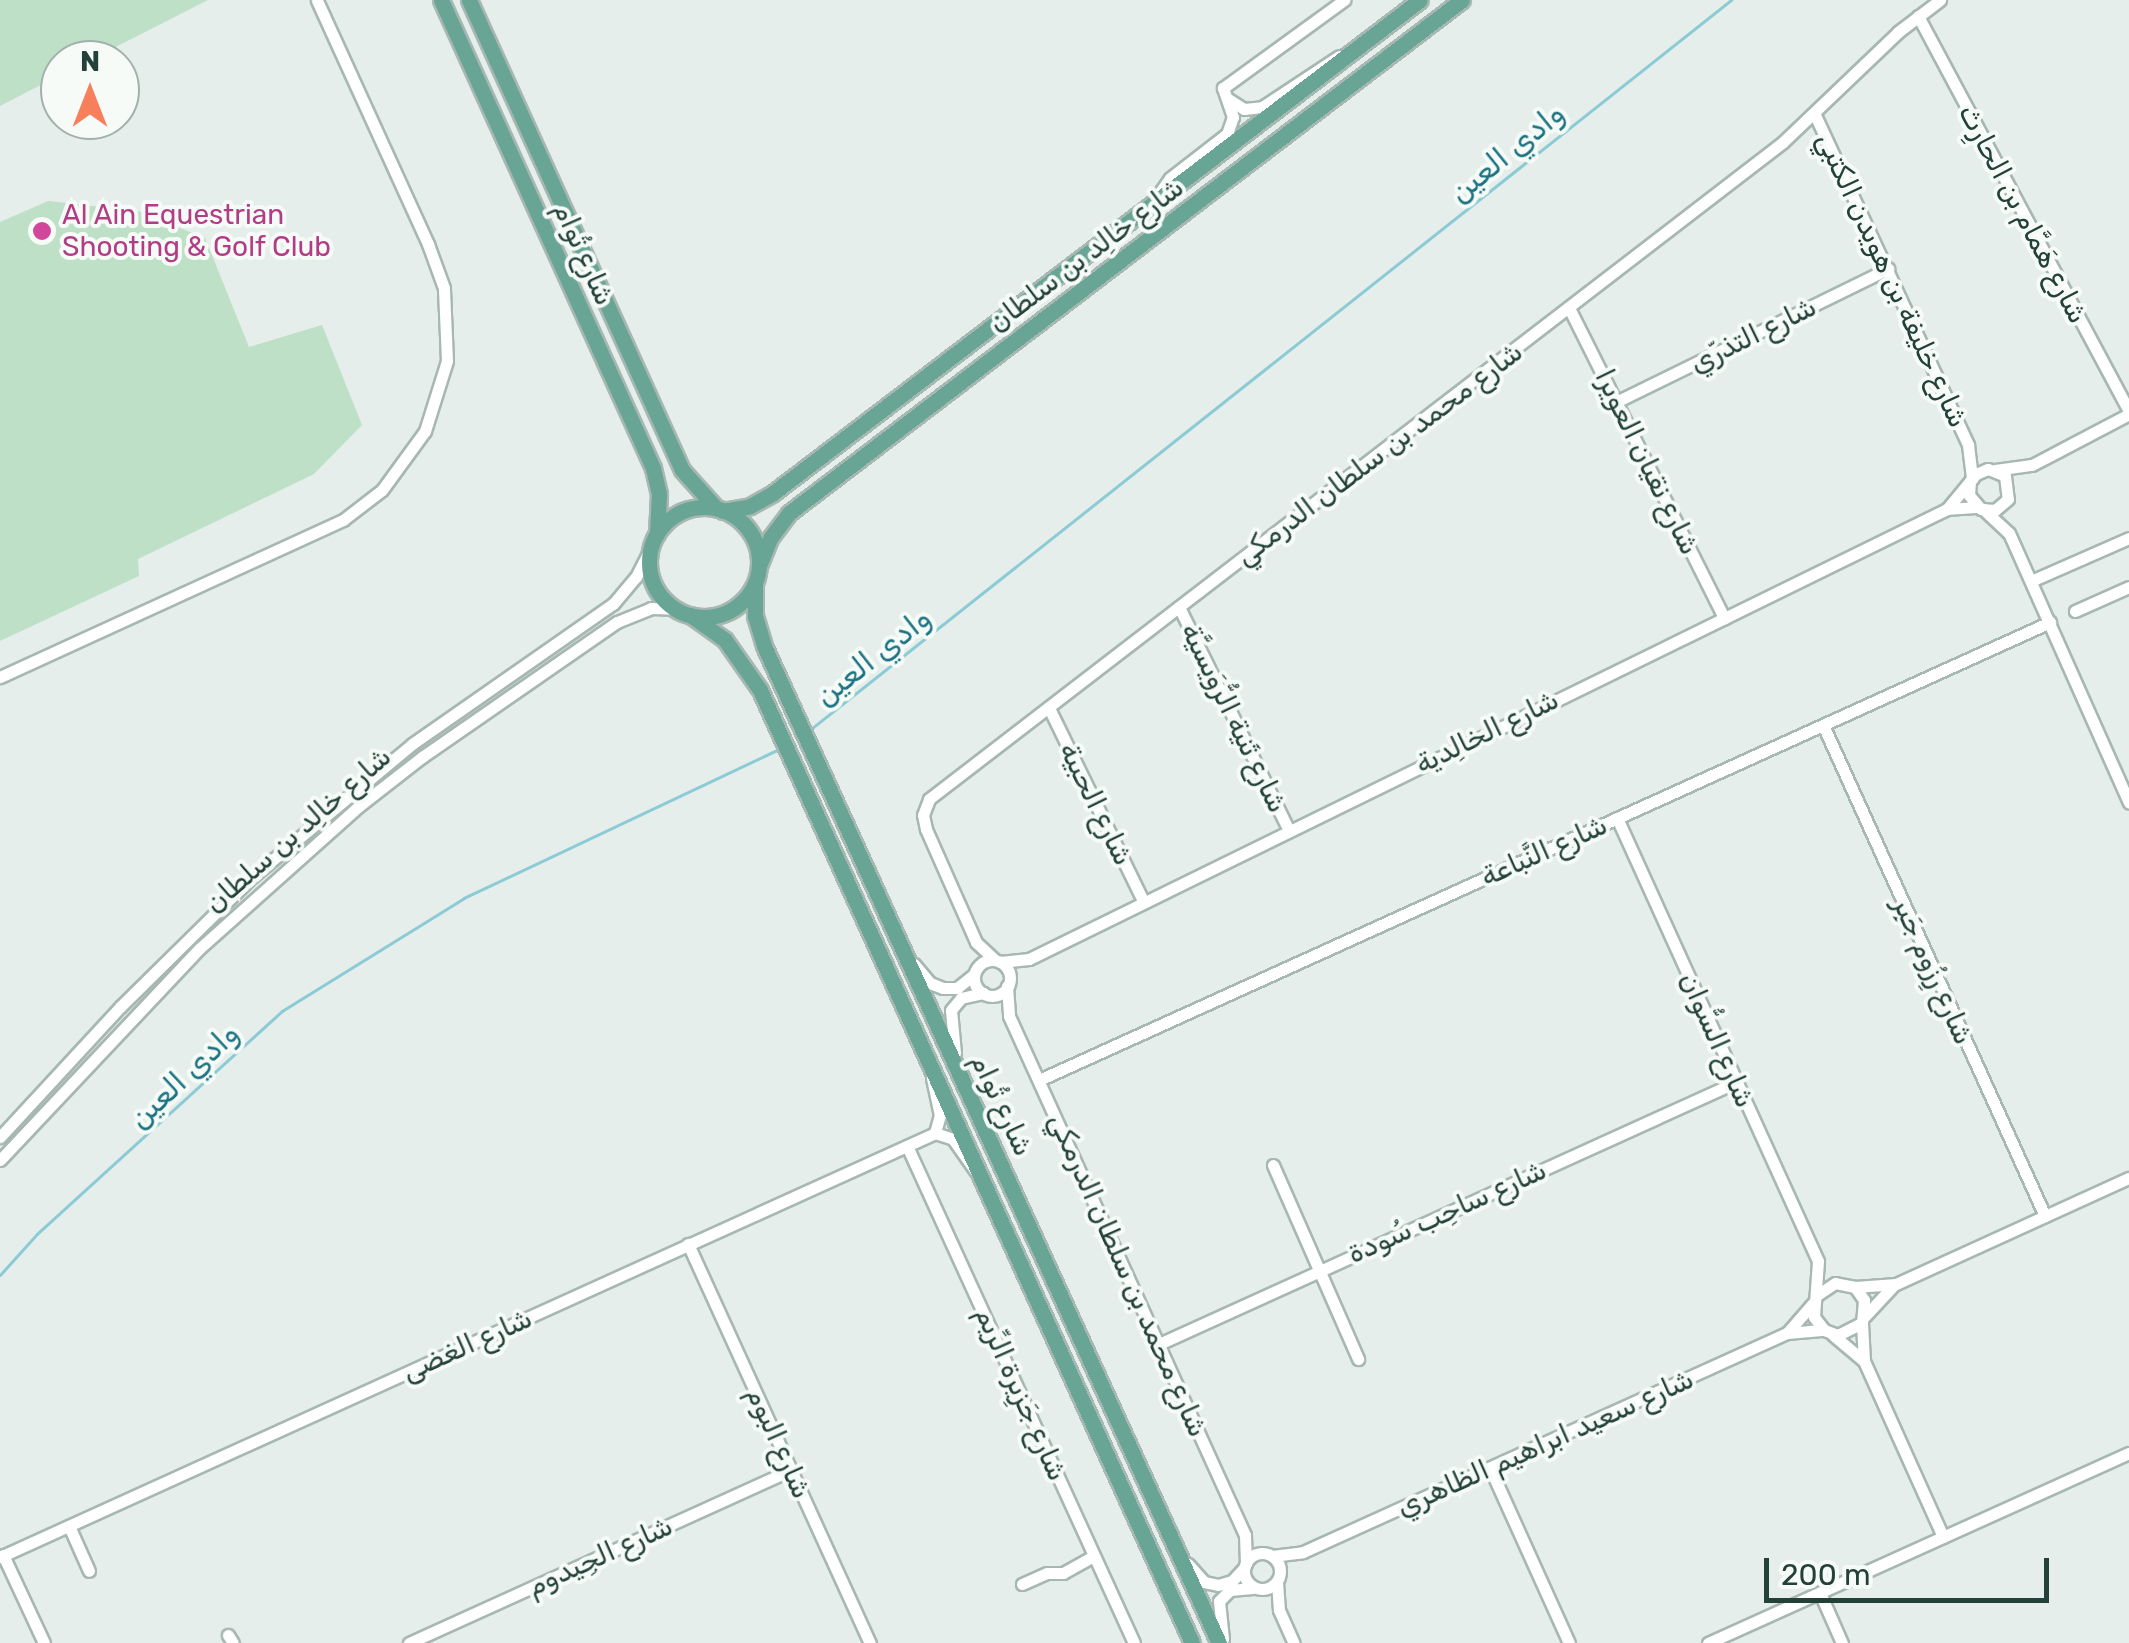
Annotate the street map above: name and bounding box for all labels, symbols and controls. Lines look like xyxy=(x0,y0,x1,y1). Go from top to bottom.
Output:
north arrow xyxy=(40,40,140,140)
text: N xyxy=(80,45,100,78)
water label: وادي العين xyxy=(1442,96,1572,210)
street label: شارع هَمَّام بن الحارِث xyxy=(1951,99,2095,329)
street label: شارع خليفة بن هويدن الكتبي xyxy=(1809,127,1975,433)
street label: شارع خالِد بن سلطان xyxy=(982,171,1190,339)
place label: Al Ain Equestrian Shooting & Golf Club xyxy=(62,198,332,264)
street label: شارع تُوام xyxy=(547,198,621,310)
marker: Al Ain Equestrian Shooting & Golf Club xyxy=(31,220,53,242)
street label: شارع التذرّي xyxy=(1684,290,1822,380)
street label: شارع محمد بن سلطان الدرمكي xyxy=(1229,335,1529,573)
street label: شارع نقيان العويرا xyxy=(1588,364,1706,560)
water label: وادي العين xyxy=(808,601,938,713)
street label: شارع ثَنية الرُّوَيسيَّة xyxy=(1174,618,1294,818)
street label: شارع الخالِدية xyxy=(1410,683,1564,781)
street label: شارع الحبية xyxy=(1052,737,1140,871)
street label: شارع خالِد بن سلطان xyxy=(198,740,398,920)
street label: شارع النَّباعة xyxy=(1476,808,1612,894)
street label: شارع رِزُوم جَبِر xyxy=(1886,892,1980,1050)
street label: شارع السُّوان xyxy=(1672,967,1762,1113)
water label: وادي العين xyxy=(121,1016,247,1136)
street label: شارع تُوام xyxy=(964,1049,1040,1161)
street label: شارع محمد بن سلطان الدرمكي xyxy=(1041,1108,1215,1442)
street label: شارع ساحِب سُودة xyxy=(1342,1153,1552,1271)
street label: شارع الغضى xyxy=(397,1301,537,1389)
street label: شارع جَزِيرة الرِّيم xyxy=(968,1302,1074,1486)
street label: شارع سعيد ابراهيم الظاهري xyxy=(1391,1362,1699,1524)
street label: شارع البوم xyxy=(740,1382,818,1504)
street label: شارع الجِيدوم xyxy=(522,1509,678,1603)
scale bar xyxy=(1769,1538,2054,1600)
text: 200 m xyxy=(1781,1557,1871,1593)

